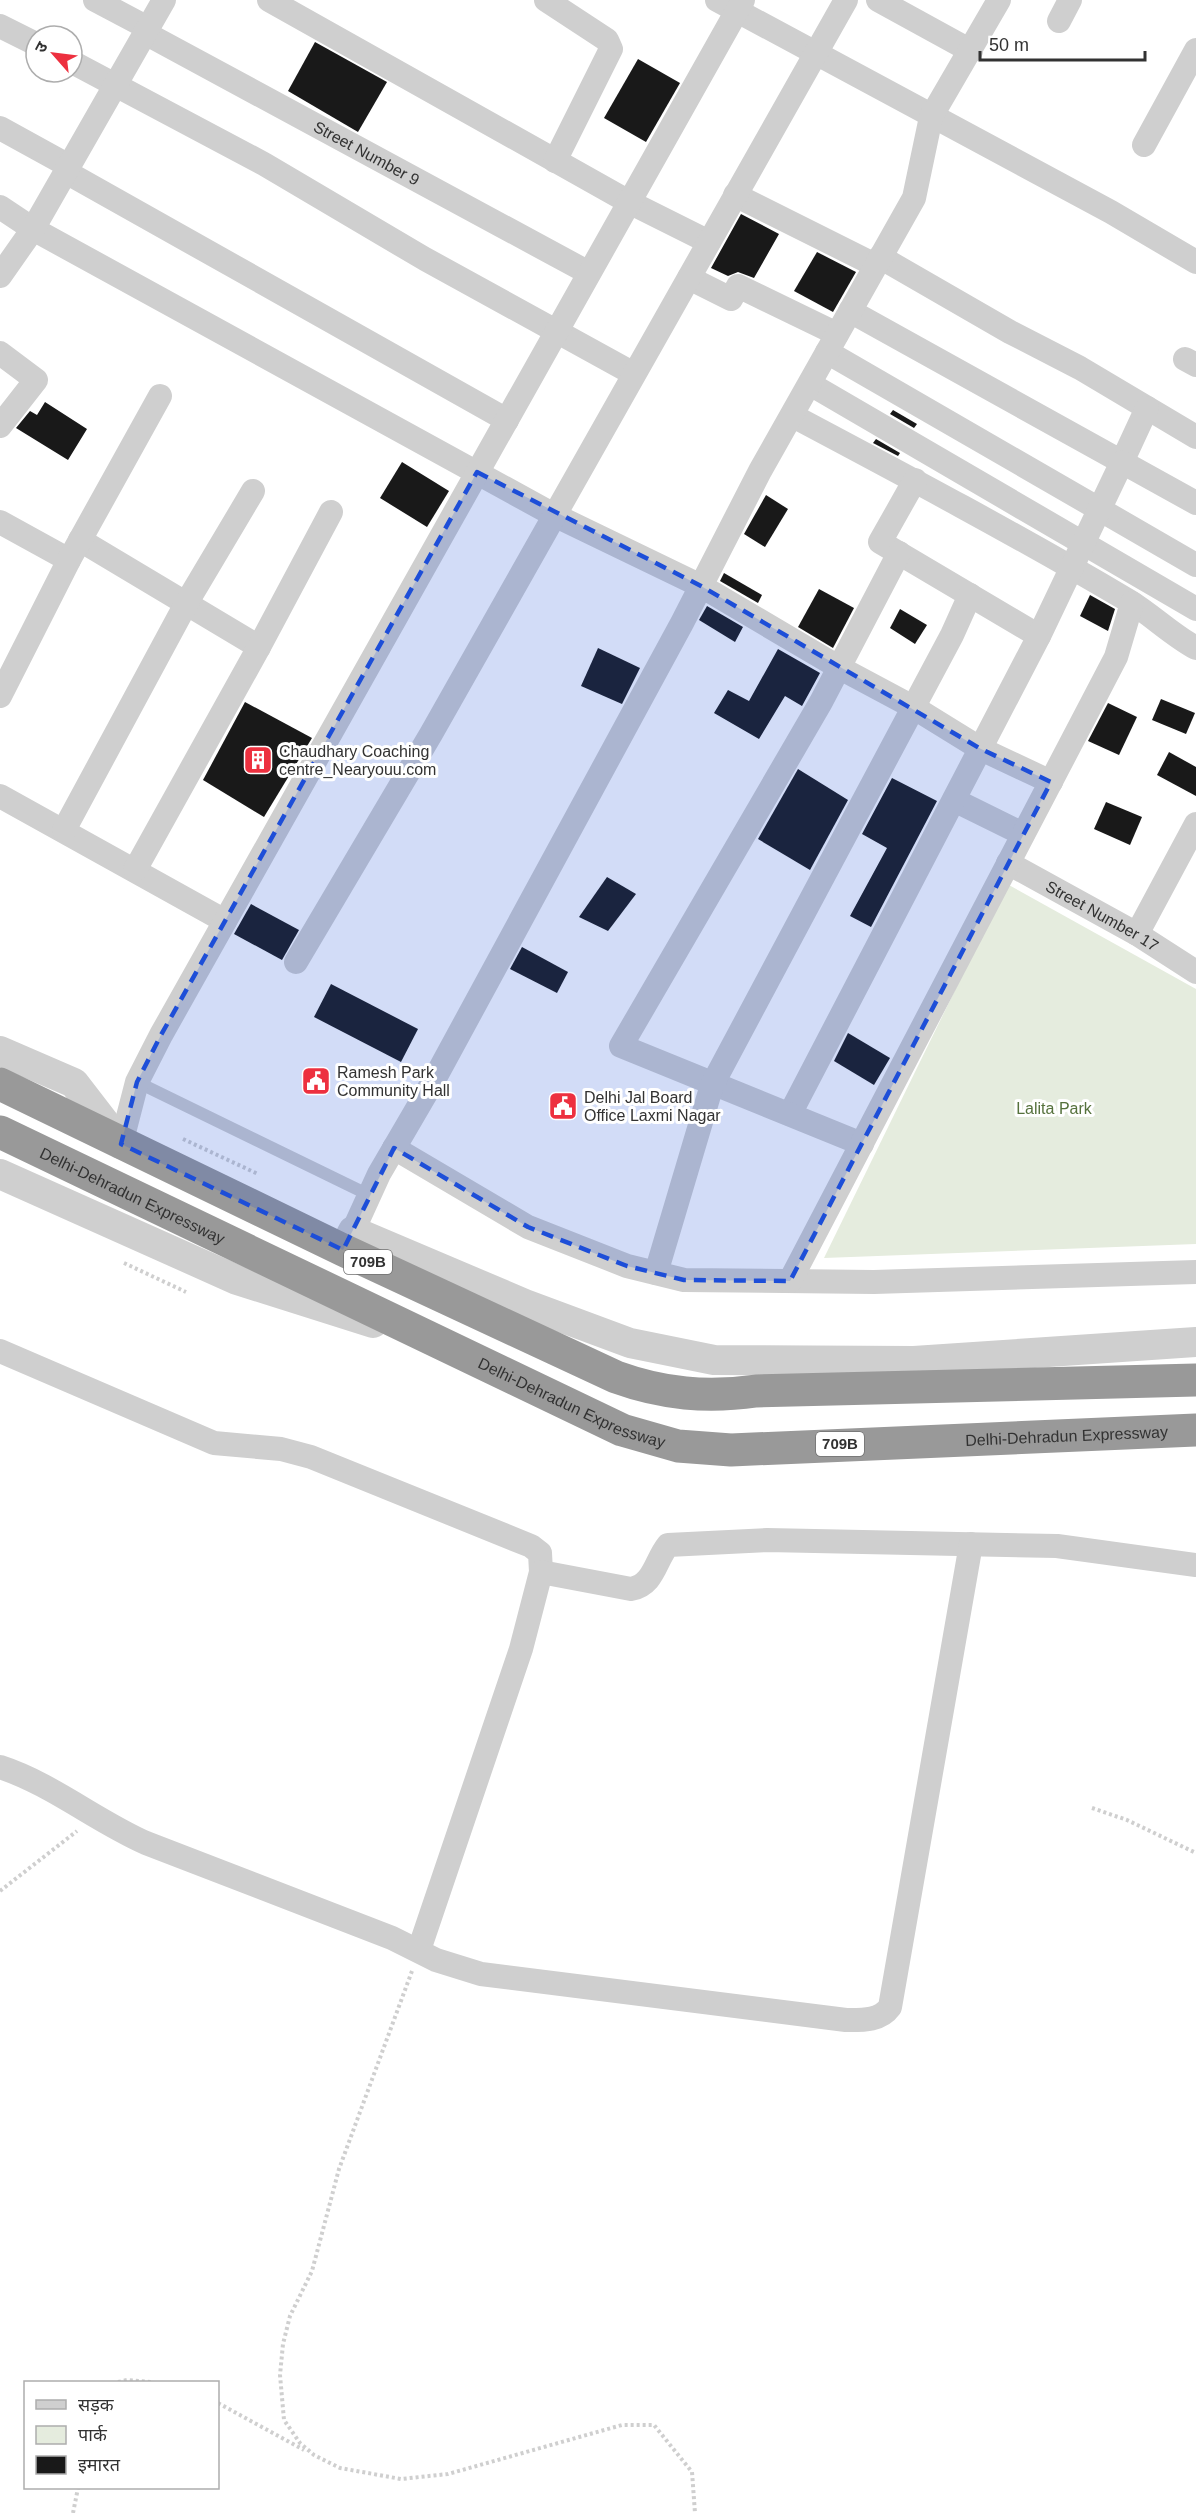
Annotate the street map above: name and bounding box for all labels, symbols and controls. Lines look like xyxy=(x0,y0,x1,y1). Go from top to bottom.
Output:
north arrow xyxy=(24,24,84,84)
scale bar xyxy=(980,24,1145,62)
text: 50 m xyxy=(989,35,1029,55)
text: उ xyxy=(31,39,51,55)
street label: Street Number 9 xyxy=(311,118,422,189)
place label: Chaudhary Coaching centre_Nearyouu.com xyxy=(279,743,436,779)
building icon: Chaudhary Coaching centre_Nearyouu.com xyxy=(242,744,274,776)
street label: Street Number 17 xyxy=(1043,878,1162,955)
place label: Ramesh Park Community Hall xyxy=(337,1064,450,1099)
public building icon: Ramesh Park Community Hall xyxy=(300,1065,332,1097)
place label: Delhi Jal Board Office Laxmi Nagar xyxy=(584,1089,721,1124)
public building icon: Delhi Jal Board Office Laxmi Nagar xyxy=(547,1090,579,1122)
park label: Lalita Park xyxy=(1016,1100,1093,1117)
street label: Delhi-Dehradun Expressway xyxy=(37,1144,228,1247)
road number: 709B xyxy=(344,1250,392,1274)
street label: Delhi-Dehradun Expressway xyxy=(475,1354,667,1451)
street label: Delhi-Dehradun Expressway xyxy=(965,1423,1168,1449)
road number: 709B xyxy=(816,1432,864,1456)
legend xyxy=(24,2381,219,2489)
text: सड़क xyxy=(78,2395,115,2415)
text: पार्क xyxy=(78,2424,108,2445)
text: इमारत xyxy=(78,2455,121,2475)

